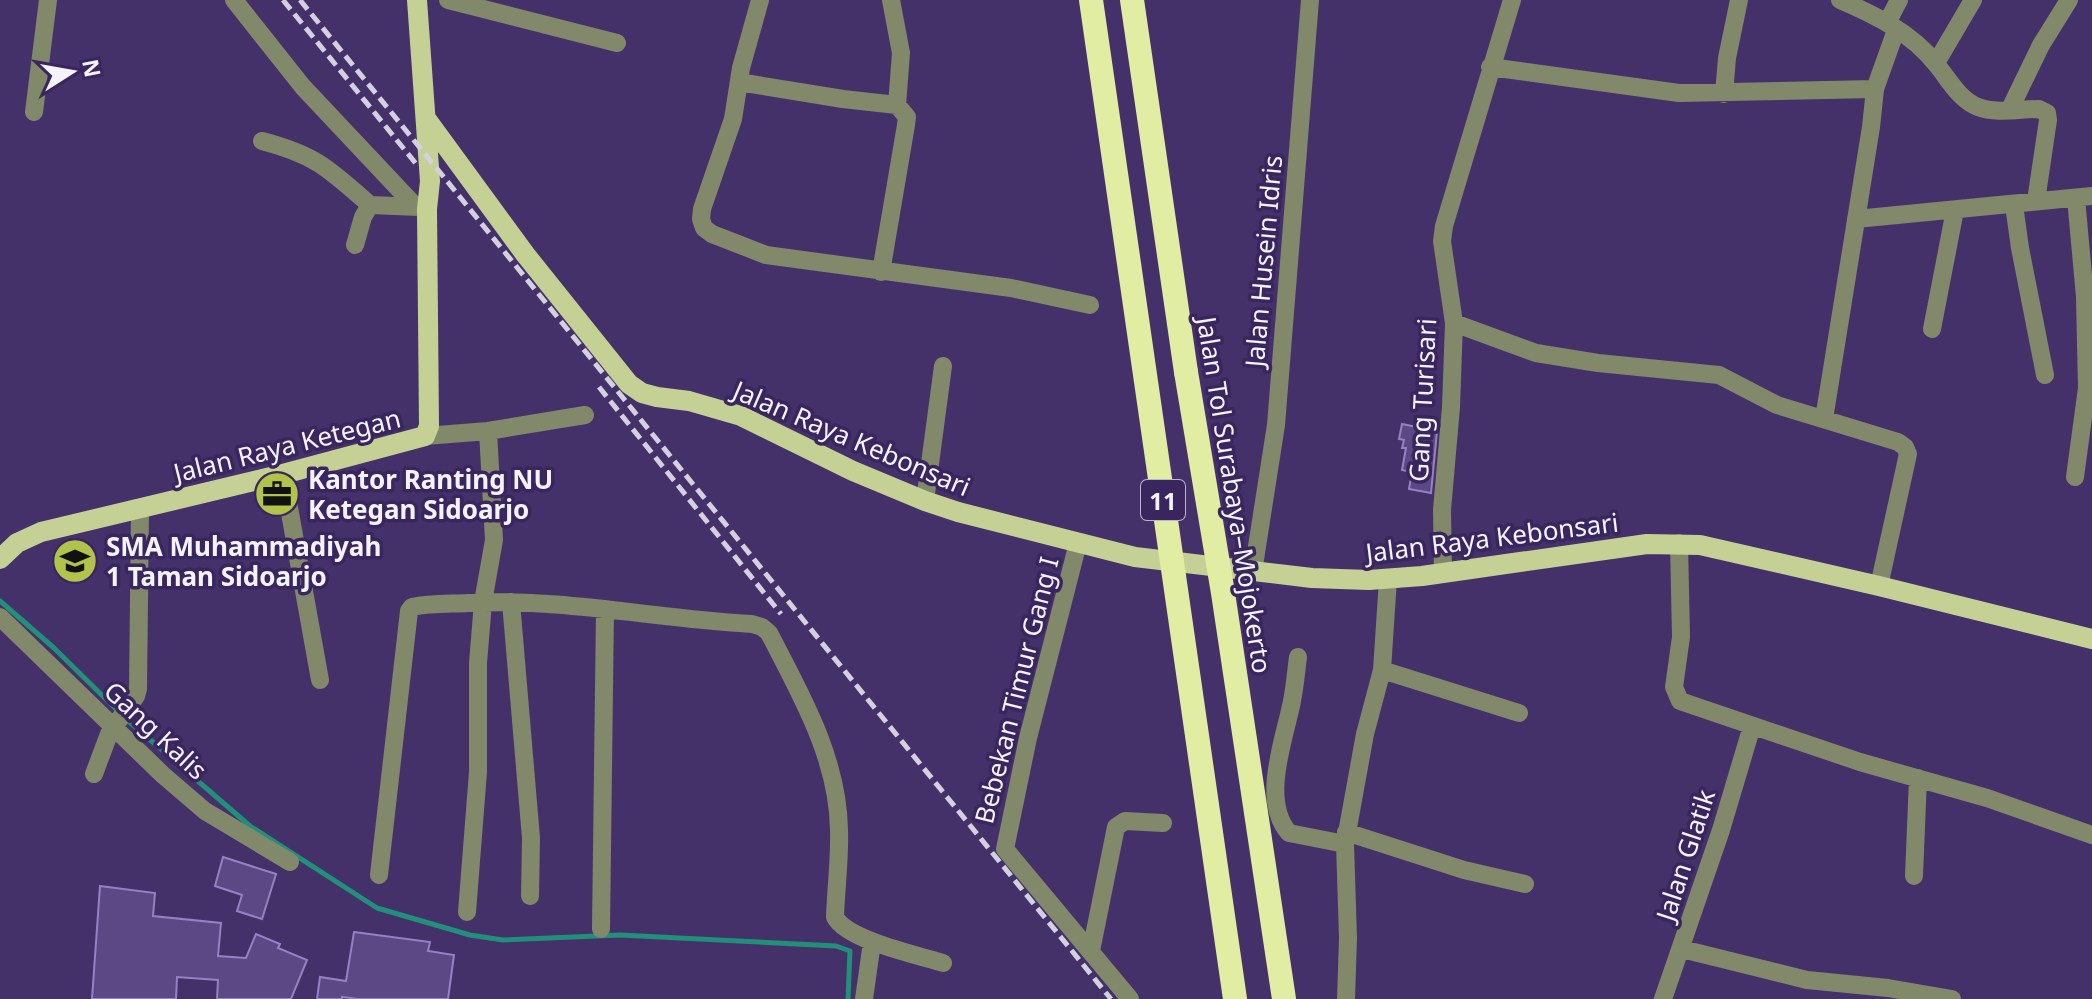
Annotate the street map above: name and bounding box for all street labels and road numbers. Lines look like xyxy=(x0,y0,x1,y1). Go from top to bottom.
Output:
street label: Jalan Husein Idris xyxy=(1236,154,1290,371)
street label: Jalan Tol Surabaya–Mojokerto xyxy=(1189,311,1281,676)
street label: Gang Turisari xyxy=(1400,317,1444,483)
street label: Jalan Raya Kebonsari xyxy=(725,371,976,504)
street label: Jalan Raya Ketegan xyxy=(167,399,404,491)
road number: 11 xyxy=(1141,480,1185,520)
street label: Jalan Raya Kebonsari xyxy=(1361,504,1620,571)
street label: Bebekan Timur Gang I xyxy=(965,553,1067,827)
street label: Gang Kalis xyxy=(97,673,215,787)
street label: Jalan Glatik xyxy=(1646,785,1723,928)

